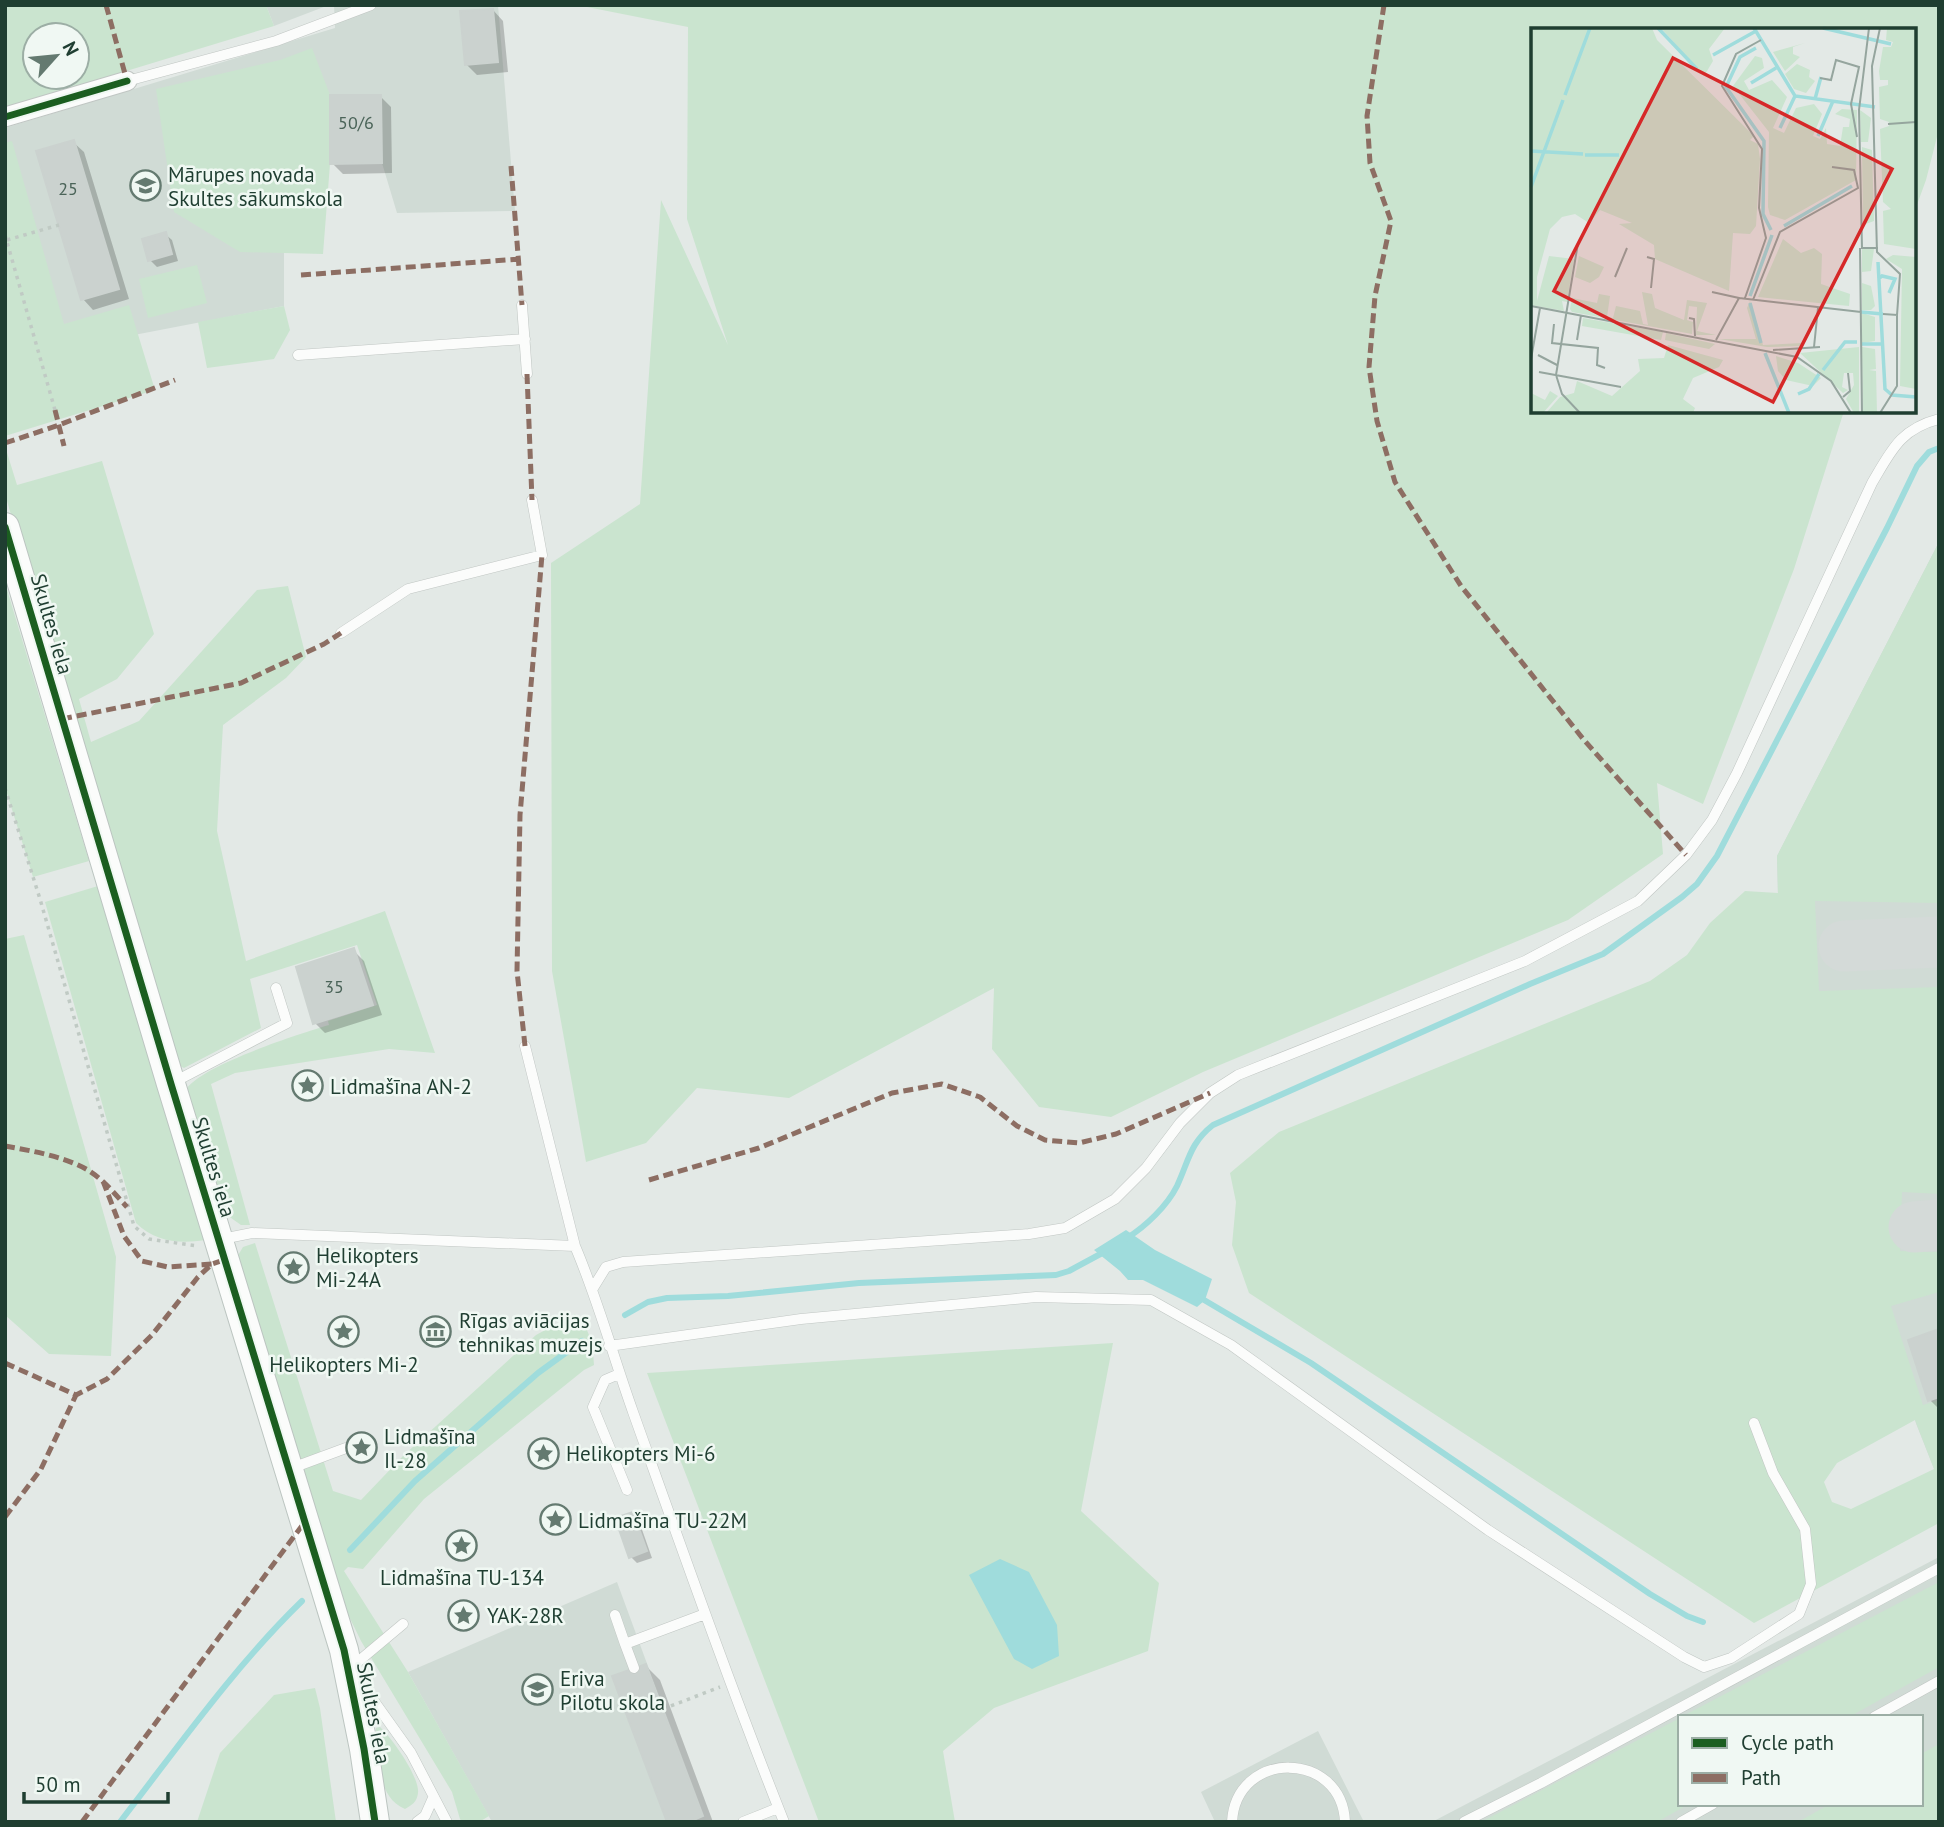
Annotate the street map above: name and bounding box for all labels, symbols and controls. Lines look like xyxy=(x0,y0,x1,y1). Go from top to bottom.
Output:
north arrow xyxy=(21,21,91,91)
inset map xyxy=(1531,28,1916,413)
text: N xyxy=(58,37,85,59)
house number: 50/6 xyxy=(338,111,374,134)
place label: Mārupes novada Skultes sākumskola xyxy=(168,161,343,212)
school or university icon: Mārupes novada Skultes sākumskola xyxy=(128,169,162,203)
house number: 25 xyxy=(58,177,78,200)
street label: Skultes iela xyxy=(25,571,79,677)
house number: 35 xyxy=(324,975,344,998)
place icon: Lidmašīna AN-2 xyxy=(290,1069,324,1103)
place label: Lidmašīna AN-2 xyxy=(330,1073,472,1100)
street label: Skultes iela xyxy=(186,1114,242,1220)
place label: Helikopters Mi-24A xyxy=(316,1242,419,1293)
place icon: Helikopters Mi-24A xyxy=(276,1250,310,1284)
place label: Rīgas aviācijas tehnikas muzejs xyxy=(459,1307,603,1358)
place icon: Helikopters Mi-2 xyxy=(327,1315,361,1349)
museum icon: Rīgas aviācijas tehnikas muzejs xyxy=(419,1315,453,1349)
place label: Helikopters Mi-2 xyxy=(269,1351,419,1378)
place label: Lidmašīna Il-28 xyxy=(384,1423,476,1474)
place icon: Lidmašīna Il-28 xyxy=(344,1431,378,1465)
place icon: Helikopters Mi-6 xyxy=(526,1436,560,1470)
place label: Helikopters Mi-6 xyxy=(566,1440,715,1467)
place icon: Lidmašīna TU-22M xyxy=(538,1503,572,1537)
place label: Lidmašīna TU-22M xyxy=(578,1507,747,1534)
place icon: Lidmašīna TU-134 xyxy=(445,1528,479,1562)
place label: Lidmašīna TU-134 xyxy=(380,1564,544,1591)
place icon: YAK-28R xyxy=(447,1598,481,1632)
place label: YAK-28R xyxy=(487,1602,564,1629)
street label: Skultes iela xyxy=(351,1660,397,1766)
place label: Eriva Pilotu skola xyxy=(560,1665,665,1716)
school or university icon: Eriva Pilotu skola xyxy=(520,1673,554,1707)
legend xyxy=(1678,1715,1923,1806)
text: Cycle path xyxy=(1741,1729,1834,1756)
scale bar xyxy=(24,1760,168,1804)
text: Path xyxy=(1741,1764,1781,1791)
text: 50 m xyxy=(35,1771,81,1798)

